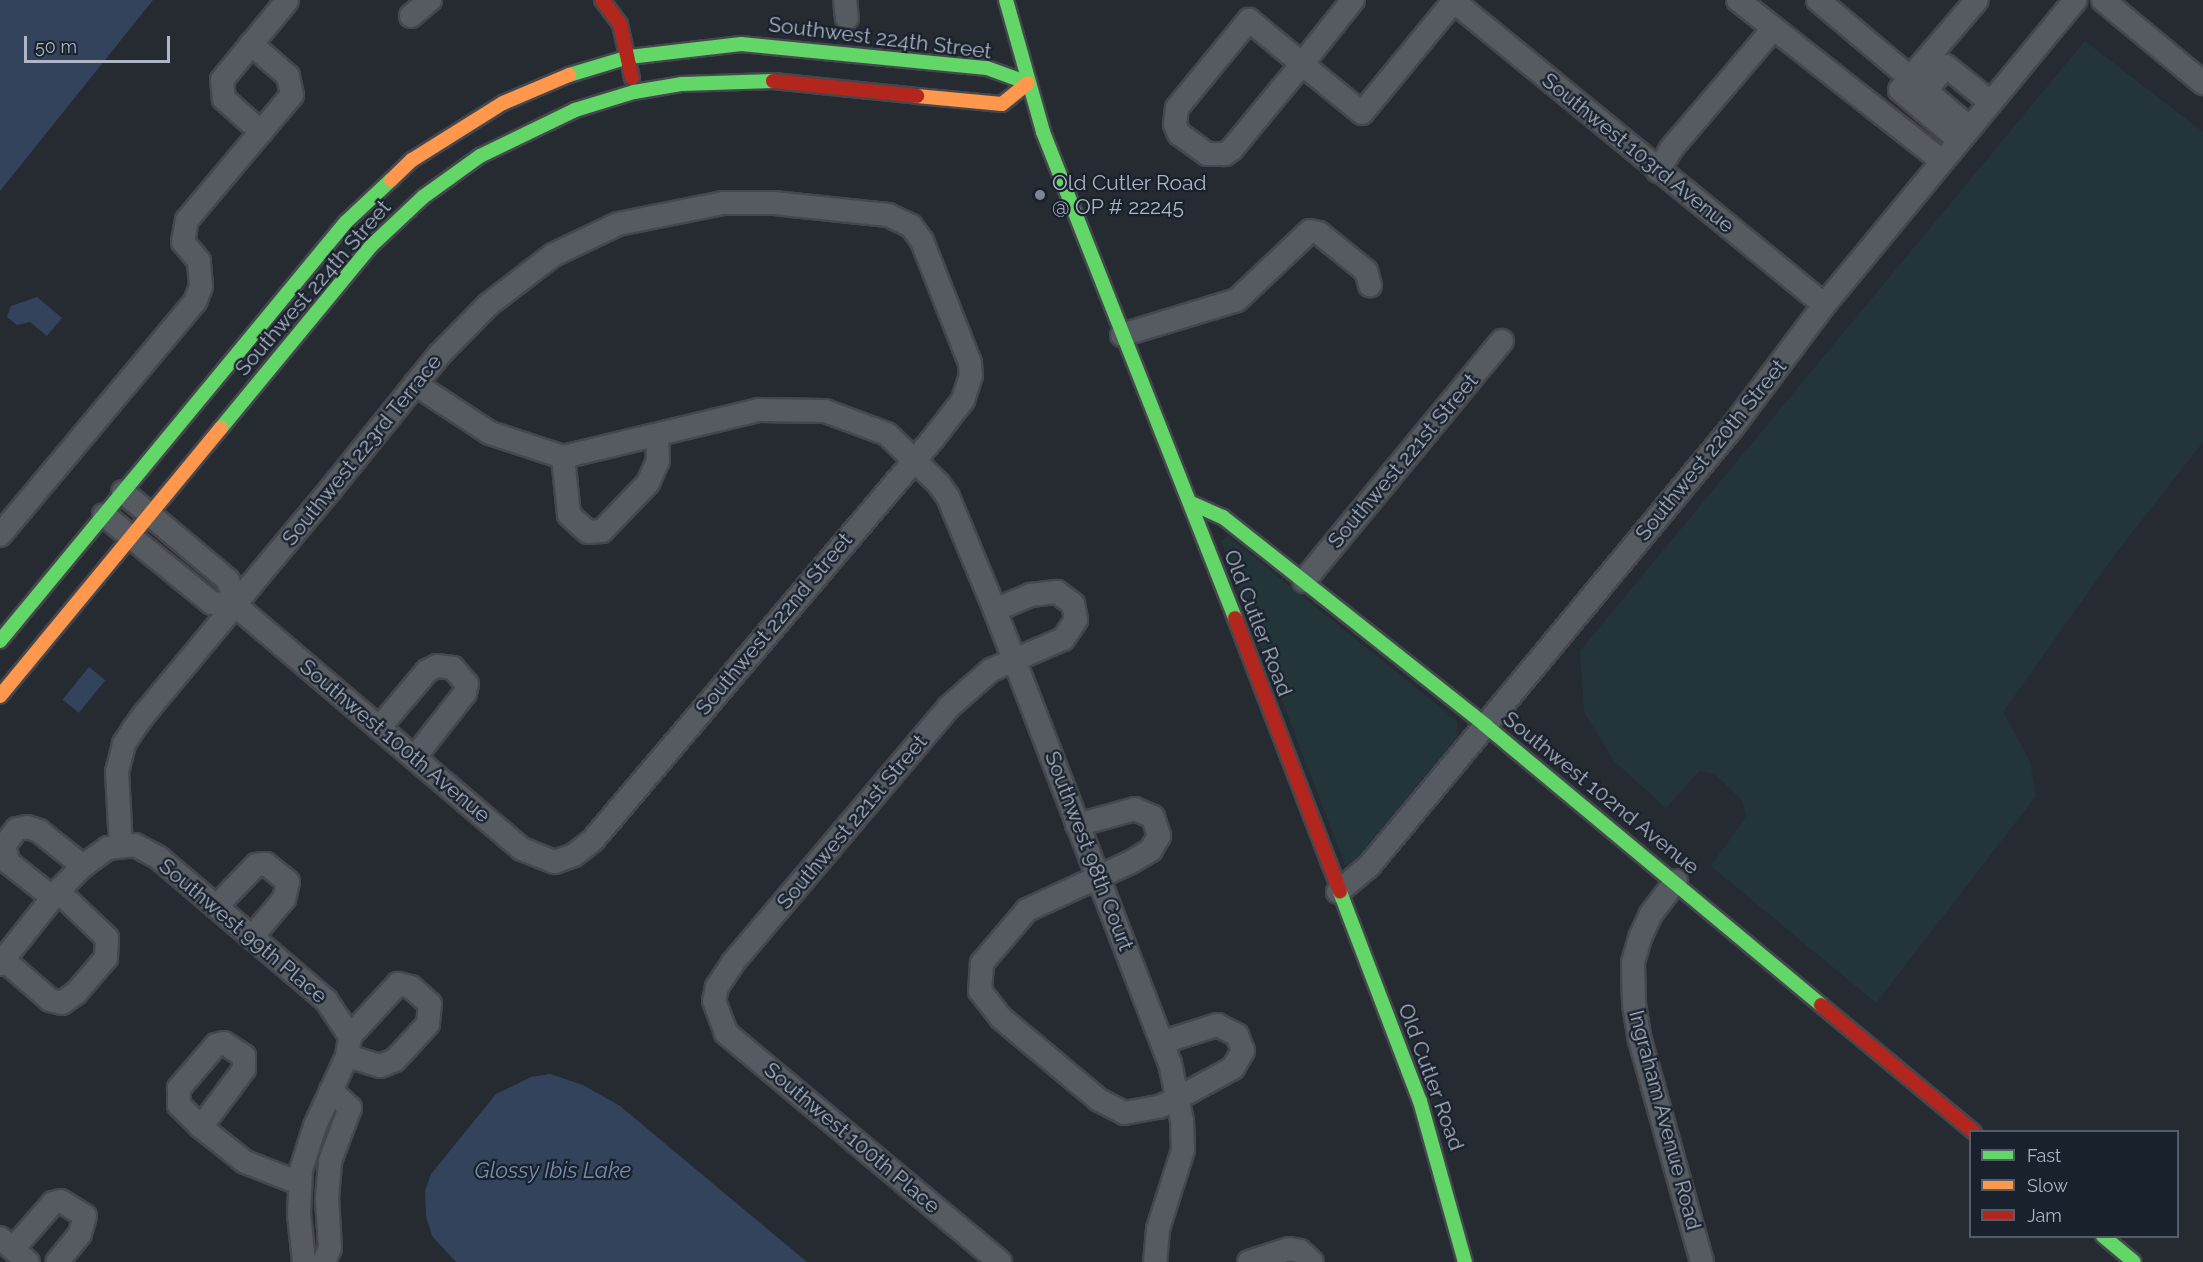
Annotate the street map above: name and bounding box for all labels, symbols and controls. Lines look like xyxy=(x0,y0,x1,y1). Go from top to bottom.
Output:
street label: Southwest 224th Street xyxy=(767,12,993,64)
scale bar xyxy=(27,24,172,62)
text: 50 m xyxy=(35,36,77,57)
street label: Southwest 103rd Avenue xyxy=(1537,68,1739,238)
place label: Old Cutler Road @ OP # 22245 xyxy=(1052,170,1207,220)
marker: Old Cutler Road @ OP # 22245 xyxy=(1033,188,1047,202)
street label: Southwest 224th Street xyxy=(230,195,396,381)
street label: Southwest 223rd Terrace xyxy=(277,349,447,551)
street label: Southwest 220th Street xyxy=(1630,354,1792,546)
street label: Southwest 221st Street xyxy=(1323,369,1483,553)
street label: Southwest 222nd Street xyxy=(690,528,858,720)
street label: Old Cutler Road xyxy=(1218,546,1298,700)
street label: Southwest 100th Avenue xyxy=(294,654,496,828)
street label: Southwest 102nd Avenue xyxy=(1498,706,1704,880)
street label: Southwest 221st Street xyxy=(772,730,932,914)
street label: Southwest 98th Court xyxy=(1039,748,1139,954)
street label: Southwest 99th Place xyxy=(154,853,332,1009)
street label: Old Cutler Road xyxy=(1393,1000,1469,1154)
street label: Ingraham Avenue Road xyxy=(1623,1007,1707,1233)
street label: Southwest 100th Place xyxy=(759,1057,945,1219)
legend xyxy=(1969,1130,2179,1238)
text: Fast xyxy=(2027,1145,2061,1166)
water label: Glossy Ibis Lake xyxy=(474,1158,632,1184)
text: Slow xyxy=(2027,1175,2068,1196)
text: Jam xyxy=(2027,1205,2062,1226)

